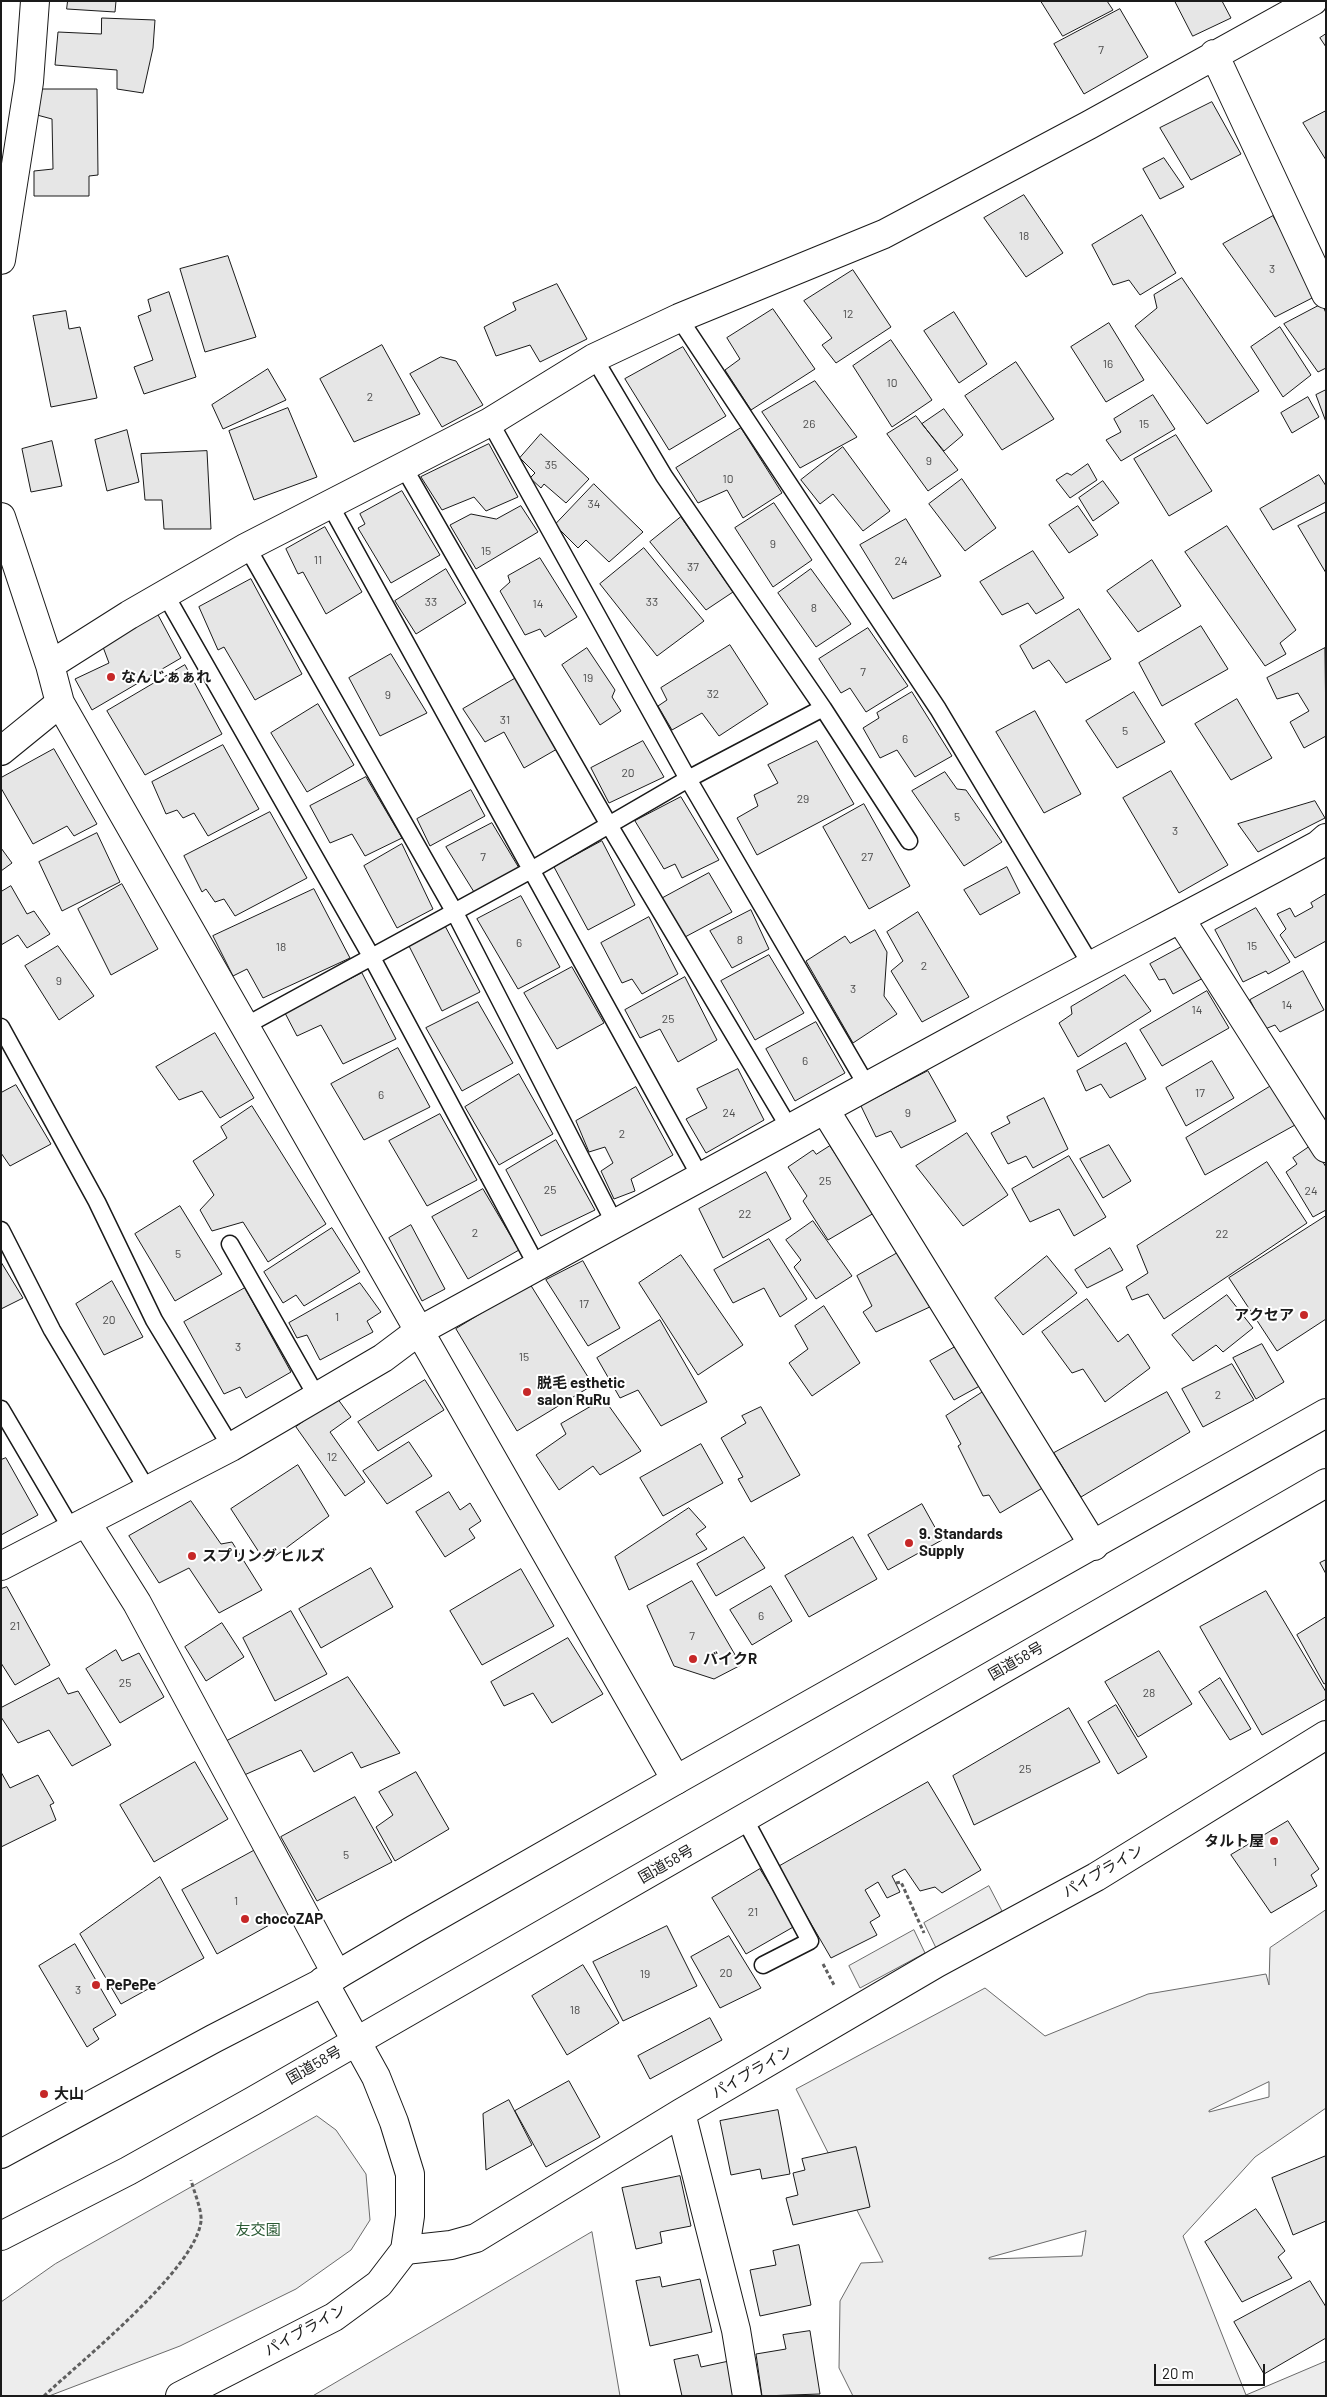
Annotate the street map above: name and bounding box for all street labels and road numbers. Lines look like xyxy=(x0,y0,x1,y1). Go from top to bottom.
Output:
street label: 国道58号 xyxy=(985,1638,1047,1684)
street label: 国道58号 xyxy=(635,1841,697,1887)
street label: パイプライン xyxy=(1060,1841,1146,1901)
street label: 国道58号 xyxy=(283,2042,345,2088)
street label: パイプライン xyxy=(709,2042,795,2102)
street label: パイプライン xyxy=(261,2300,349,2360)

